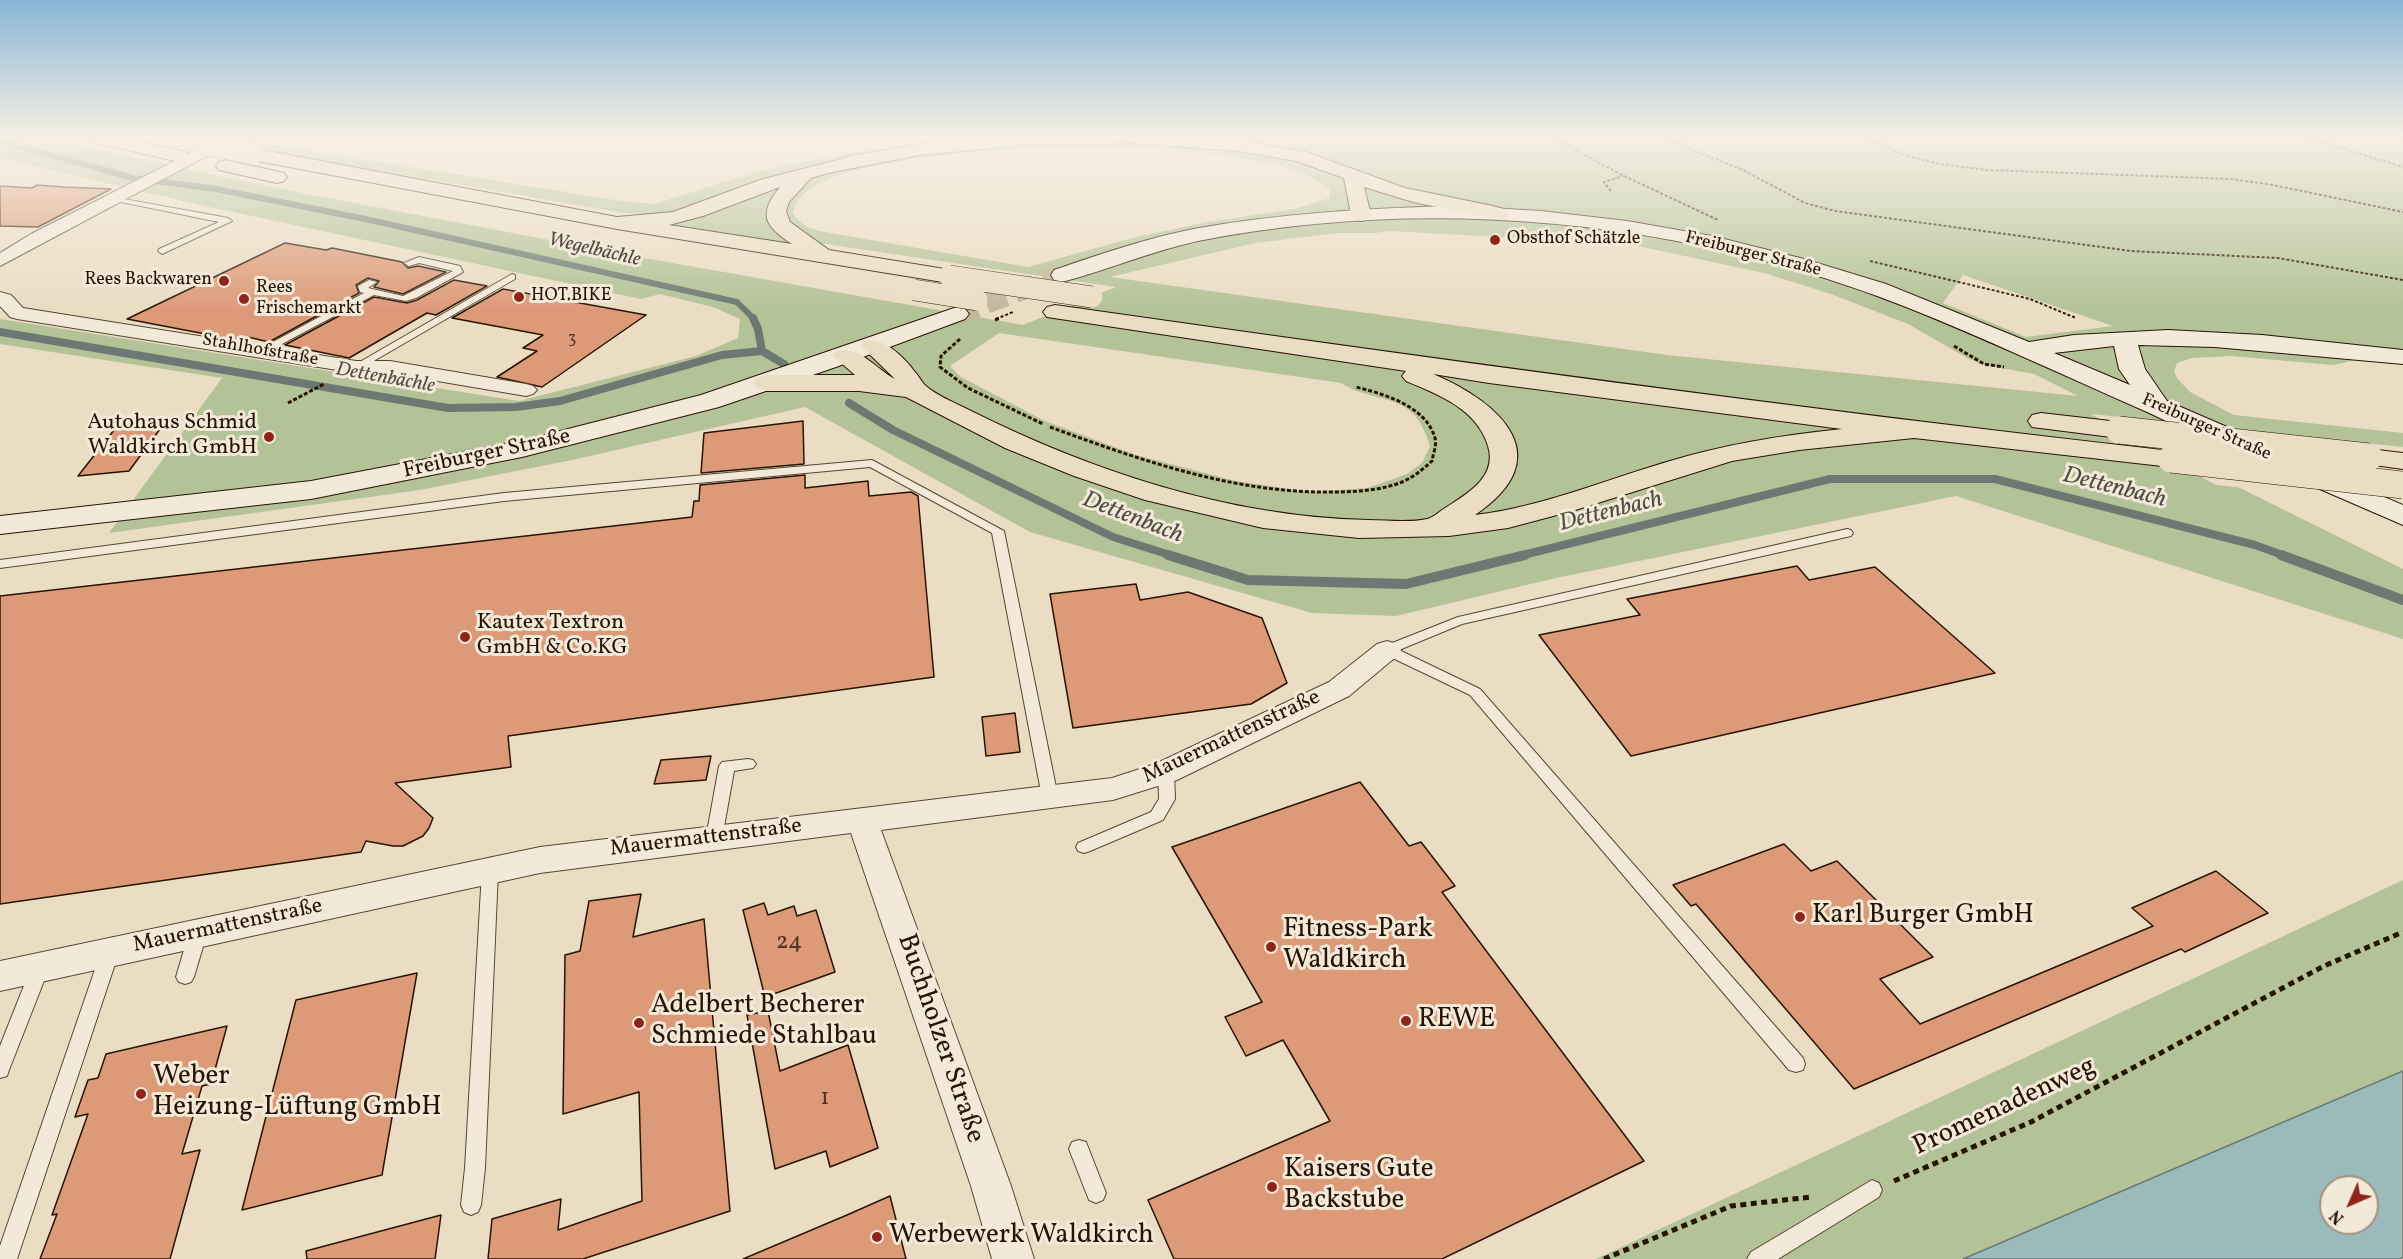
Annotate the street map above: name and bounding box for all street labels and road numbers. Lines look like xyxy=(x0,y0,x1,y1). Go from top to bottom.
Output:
street label: Freiburger Straße xyxy=(1683,228,1823,282)
street label: Stahlhofstraße xyxy=(200,330,320,372)
street label: Freiburger Straße xyxy=(2138,390,2274,466)
street label: Freiburger Straße xyxy=(401,424,573,486)
street label: Mauermattenstraße xyxy=(1139,685,1325,791)
street label: Mauermattenstraße xyxy=(609,814,803,864)
street label: Mauermattenstraße xyxy=(131,894,325,960)
street label: Buchholzer Straße xyxy=(888,930,990,1148)
street label: Promenadenweg xyxy=(1908,1051,2102,1165)

